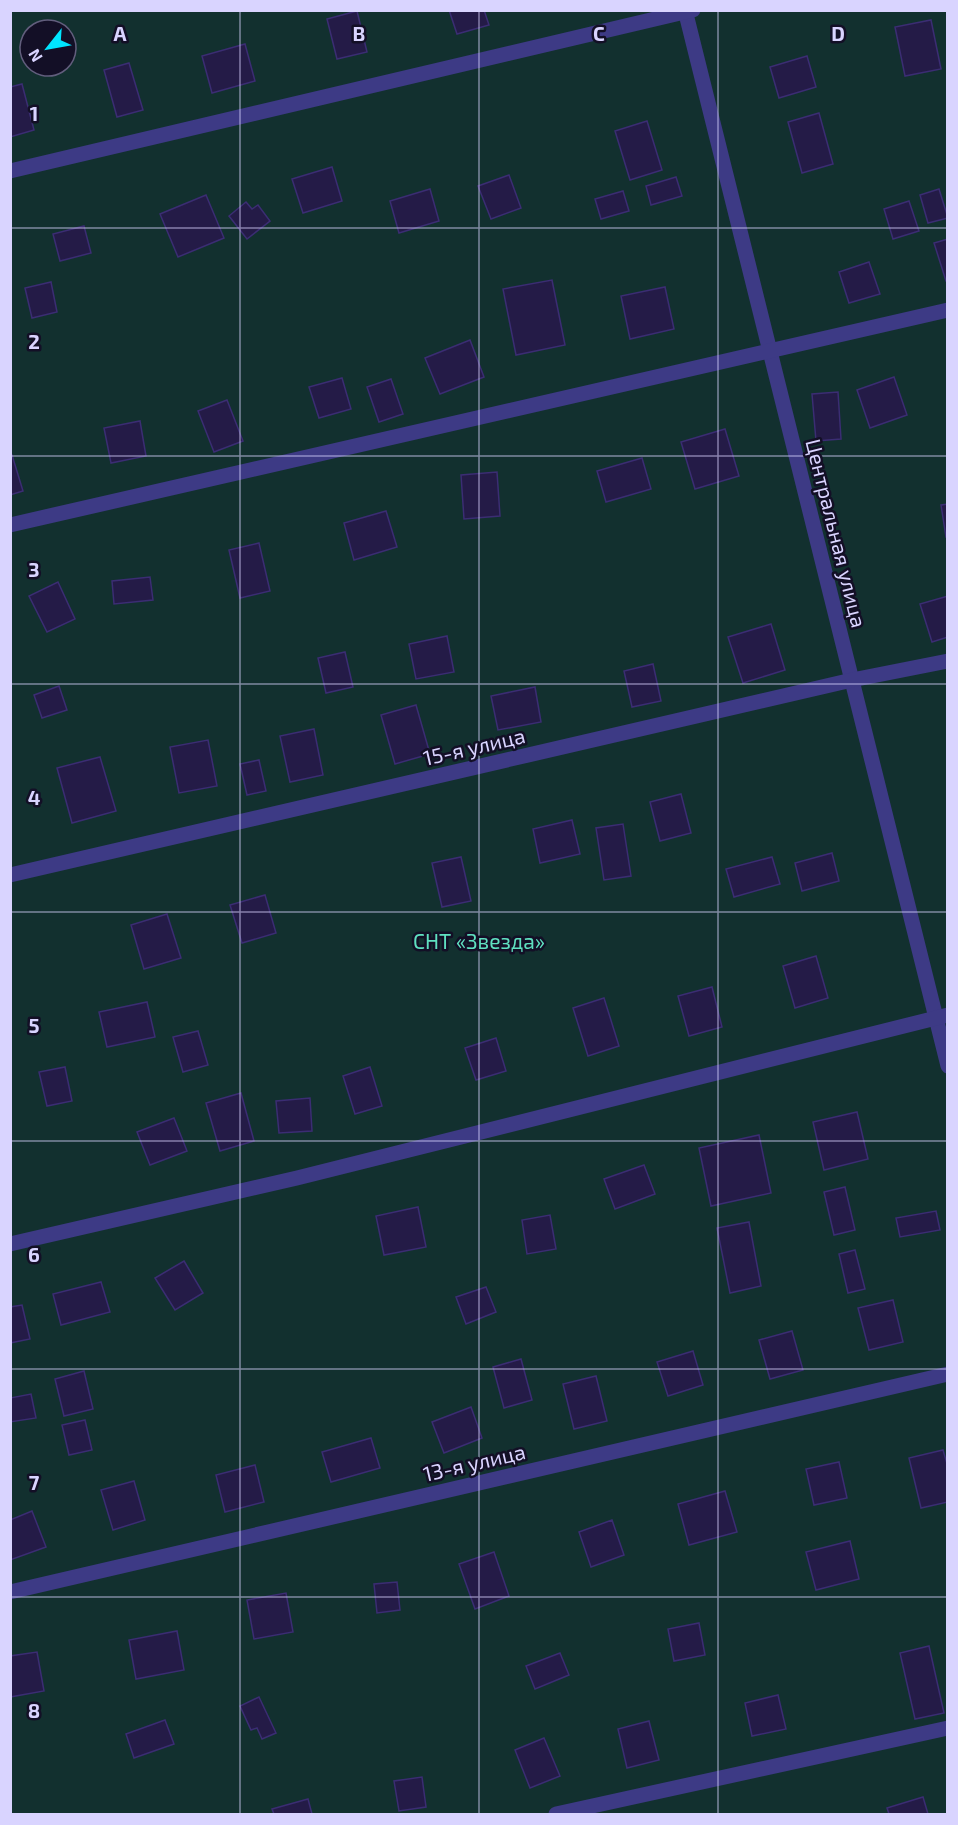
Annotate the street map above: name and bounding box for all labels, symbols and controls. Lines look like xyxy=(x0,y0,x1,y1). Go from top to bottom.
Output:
north arrow xyxy=(18,18,78,78)
text: A xyxy=(113,21,127,45)
text: B xyxy=(353,21,365,45)
text: C xyxy=(593,21,605,45)
text: D xyxy=(831,21,845,45)
text: N xyxy=(24,46,46,66)
text: 1 xyxy=(30,101,38,125)
text: 2 xyxy=(28,329,40,353)
street label: Центральная улица xyxy=(801,436,873,630)
text: 3 xyxy=(28,557,40,581)
street label: 15-я улица xyxy=(421,722,528,771)
text: 4 xyxy=(28,785,41,809)
park label: СНТ «Звезда» xyxy=(413,928,545,953)
text: 5 xyxy=(28,1013,40,1037)
text: 6 xyxy=(28,1242,40,1266)
street label: 13-я улица xyxy=(420,1438,528,1487)
text: 7 xyxy=(29,1470,40,1494)
text: 8 xyxy=(28,1698,40,1722)

